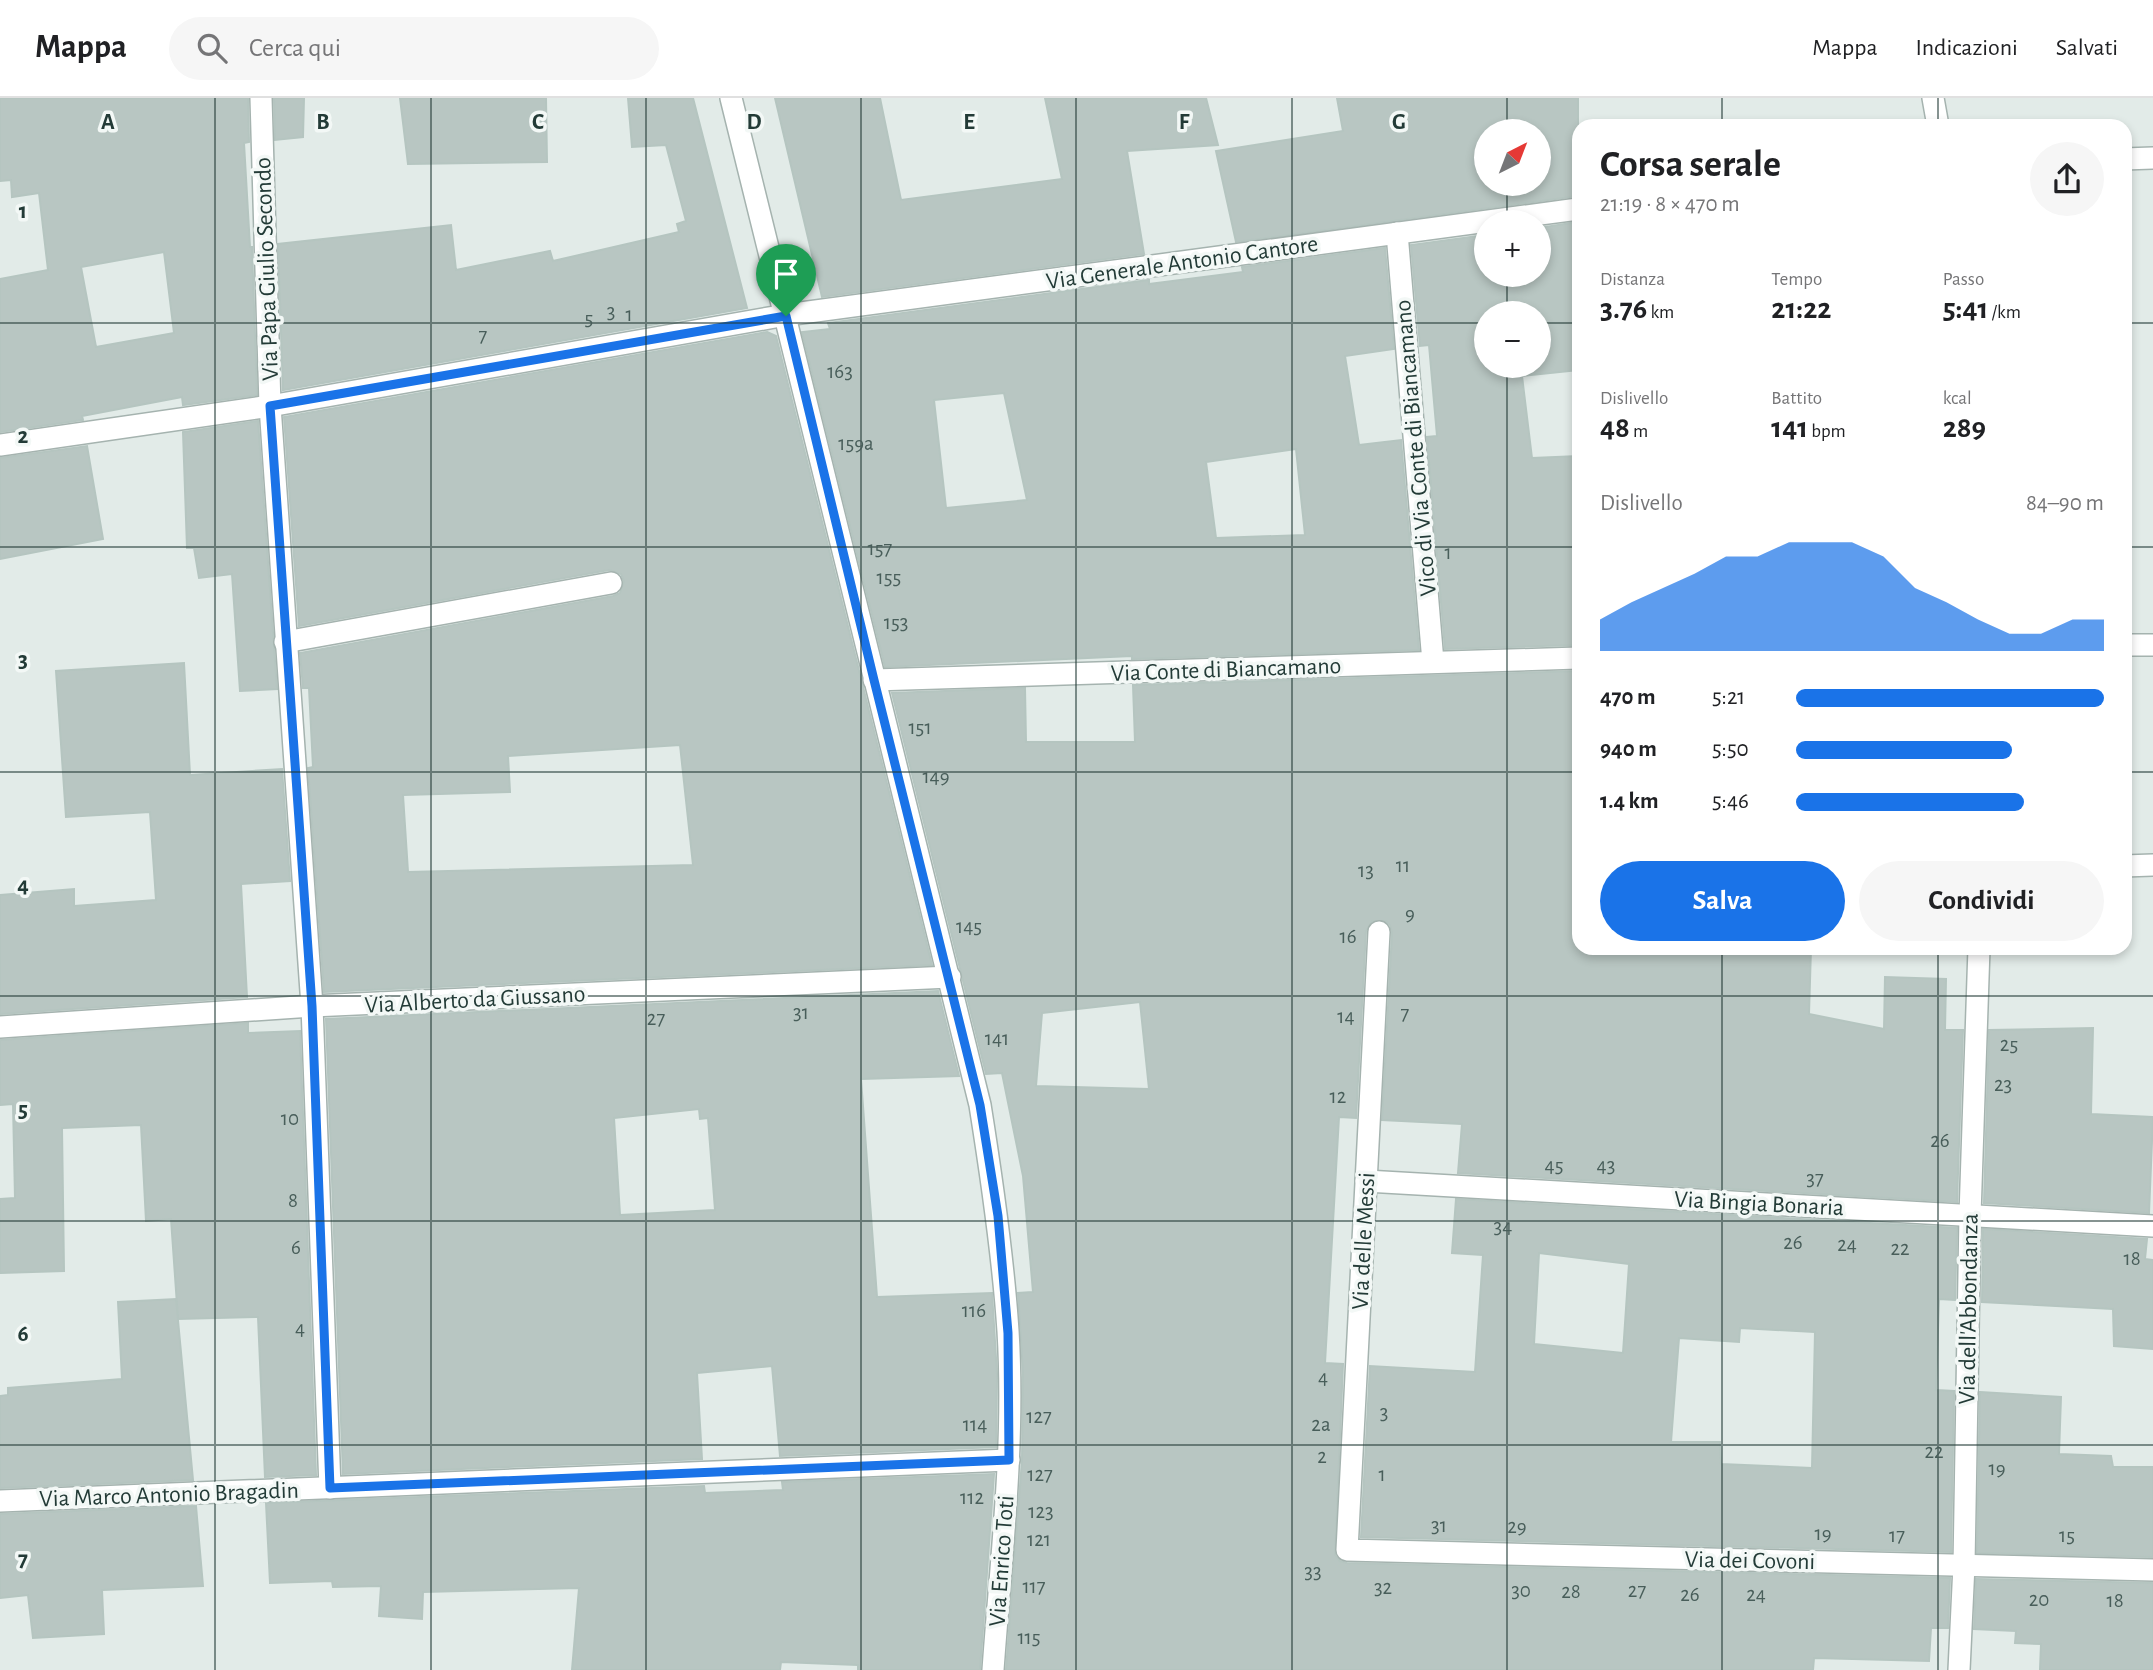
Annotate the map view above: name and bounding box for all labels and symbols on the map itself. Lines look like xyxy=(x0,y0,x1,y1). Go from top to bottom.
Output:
text: A xyxy=(101,111,115,134)
text: B xyxy=(316,111,330,134)
text: C xyxy=(532,111,544,134)
text: D xyxy=(746,111,762,134)
text: E xyxy=(963,111,975,134)
text: F xyxy=(1179,111,1190,134)
text: G xyxy=(1392,111,1406,134)
north arrow xyxy=(1474,119,1550,196)
street label: Via Papa Giulio Secondo xyxy=(251,157,283,381)
text: 1 xyxy=(19,200,27,223)
street label: Via Generale Antonio Cantore xyxy=(1045,232,1320,294)
pin xyxy=(756,244,816,316)
street label: Vico di Via Conte di Biancamano xyxy=(1391,299,1441,597)
house number: 3 xyxy=(607,301,615,322)
house number: 1 xyxy=(625,304,633,325)
house number: 5 xyxy=(585,308,593,329)
house number: 7 xyxy=(479,325,488,346)
house number: 163 xyxy=(827,361,853,382)
text: 2 xyxy=(18,425,29,448)
house number: 159a xyxy=(838,433,874,454)
house number: 157 xyxy=(868,538,893,559)
house number: 1 xyxy=(1444,542,1452,563)
house number: 155 xyxy=(877,567,901,588)
house number: 153 xyxy=(884,612,908,633)
text: 3 xyxy=(18,649,28,672)
street label: Via Conte di Biancamano xyxy=(1110,654,1342,686)
house number: 151 xyxy=(908,717,932,738)
house number: 149 xyxy=(922,766,950,787)
house number: 11 xyxy=(1396,855,1410,876)
house number: 13 xyxy=(1358,860,1374,881)
text: 4 xyxy=(17,874,29,897)
house number: 9 xyxy=(1405,903,1415,924)
house number: 145 xyxy=(956,916,982,937)
house number: 16 xyxy=(1339,926,1357,947)
street label: Via Alberto da Giussano xyxy=(364,982,586,1018)
house number: 31 xyxy=(793,1002,809,1023)
house number: 7 xyxy=(1401,1003,1410,1024)
house number: 14 xyxy=(1337,1006,1355,1027)
house number: 27 xyxy=(647,1008,665,1029)
house number: 141 xyxy=(985,1028,1009,1049)
house number: 25 xyxy=(2000,1034,2018,1055)
house number: 23 xyxy=(1994,1074,2012,1095)
house number: 12 xyxy=(1330,1086,1346,1107)
text: 5 xyxy=(18,1099,28,1122)
house number: 10 xyxy=(281,1108,299,1129)
house number: 26 xyxy=(1930,1130,1950,1151)
house number: 45 xyxy=(1545,1155,1563,1176)
house number: 43 xyxy=(1597,1155,1615,1176)
house number: 37 xyxy=(1806,1168,1824,1189)
street label: Via delle Messi xyxy=(1348,1172,1380,1311)
street label: Via Bingia Bonaria xyxy=(1673,1188,1845,1220)
house number: 8 xyxy=(288,1190,298,1211)
street label: Via dell'Abbondanza xyxy=(1955,1213,1983,1405)
house number: 34 xyxy=(1494,1216,1512,1237)
house number: 26 xyxy=(1783,1232,1803,1253)
house number: 24 xyxy=(1837,1234,1857,1255)
house number: 6 xyxy=(291,1237,301,1258)
house number: 22 xyxy=(1890,1238,1910,1259)
house number: 18 xyxy=(2123,1248,2141,1269)
house number: 116 xyxy=(962,1300,986,1321)
house number: 4 xyxy=(295,1318,305,1339)
text: 6 xyxy=(17,1323,29,1346)
house number: 4 xyxy=(1318,1367,1328,1388)
house number: 3 xyxy=(1380,1402,1388,1423)
house number: 127 xyxy=(1026,1406,1052,1427)
house number: 114 xyxy=(963,1414,987,1435)
house number: 2a xyxy=(1311,1414,1331,1435)
house number: 22 xyxy=(1924,1441,1944,1462)
house number: 2 xyxy=(1317,1446,1327,1467)
house number: 19 xyxy=(1988,1458,2006,1479)
house number: 127 xyxy=(1027,1464,1053,1485)
house number: 1 xyxy=(1378,1464,1386,1485)
street label: Via Marco Antonio Bragadin xyxy=(39,1478,299,1512)
house number: 112 xyxy=(960,1487,984,1508)
street label: Via Enrico Toti xyxy=(985,1494,1019,1628)
house number: 123 xyxy=(1028,1501,1054,1522)
house number: 31 xyxy=(1431,1515,1447,1536)
house number: 29 xyxy=(1507,1516,1527,1537)
house number: 19 xyxy=(1814,1523,1832,1544)
house number: 17 xyxy=(1889,1525,1905,1546)
house number: 15 xyxy=(2059,1525,2075,1546)
house number: 121 xyxy=(1027,1529,1051,1550)
text: 7 xyxy=(18,1548,28,1571)
street label: Via dei Covoni xyxy=(1684,1548,1816,1574)
house number: 33 xyxy=(1304,1561,1322,1582)
house number: 117 xyxy=(1022,1576,1046,1597)
house number: 32 xyxy=(1374,1577,1392,1598)
house number: 30 xyxy=(1511,1580,1531,1601)
house number: 27 xyxy=(1628,1580,1646,1601)
house number: 28 xyxy=(1561,1581,1581,1602)
house number: 26 xyxy=(1680,1584,1700,1605)
house number: 24 xyxy=(1746,1584,1766,1605)
house number: 20 xyxy=(2029,1589,2049,1610)
house number: 18 xyxy=(2106,1590,2124,1611)
house number: 115 xyxy=(1017,1627,1041,1648)

